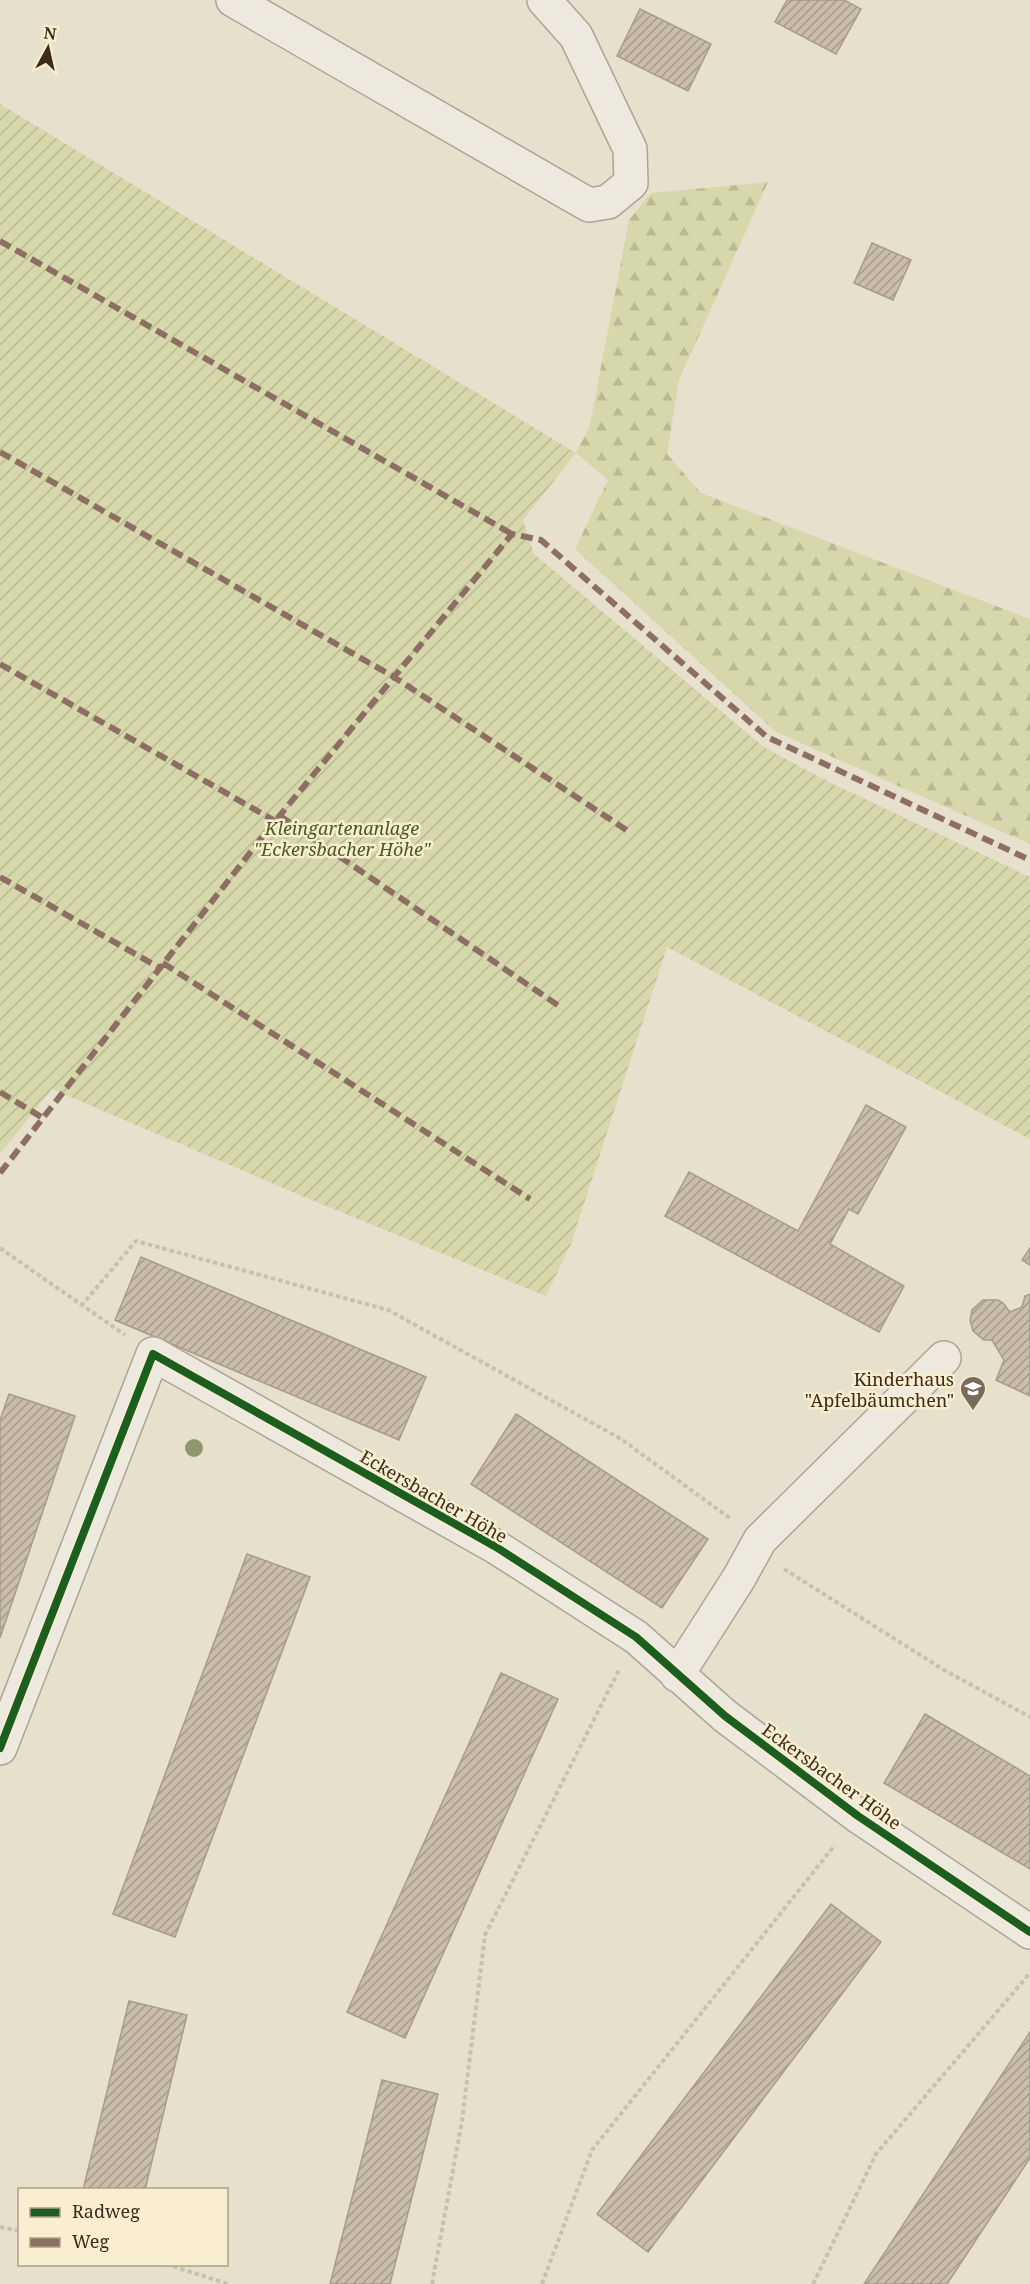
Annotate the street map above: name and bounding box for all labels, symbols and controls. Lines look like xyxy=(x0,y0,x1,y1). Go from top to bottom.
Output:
north arrow xyxy=(18,18,78,78)
text: N xyxy=(42,21,58,45)
park label: Kleingartenanlage "Eckersbacher Höhe" xyxy=(254,816,432,861)
place label: Kinderhaus "Apfelbäumchen" xyxy=(805,1367,954,1412)
school or university icon: Kinderhaus "Apfelbäumchen" xyxy=(958,1374,988,1412)
street label: Eckersbacher Höhe xyxy=(356,1444,512,1548)
street label: Eckersbacher Höhe xyxy=(758,1717,906,1835)
legend xyxy=(18,2188,228,2266)
text: Radweg xyxy=(72,2199,140,2223)
text: Weg xyxy=(72,2229,109,2253)

